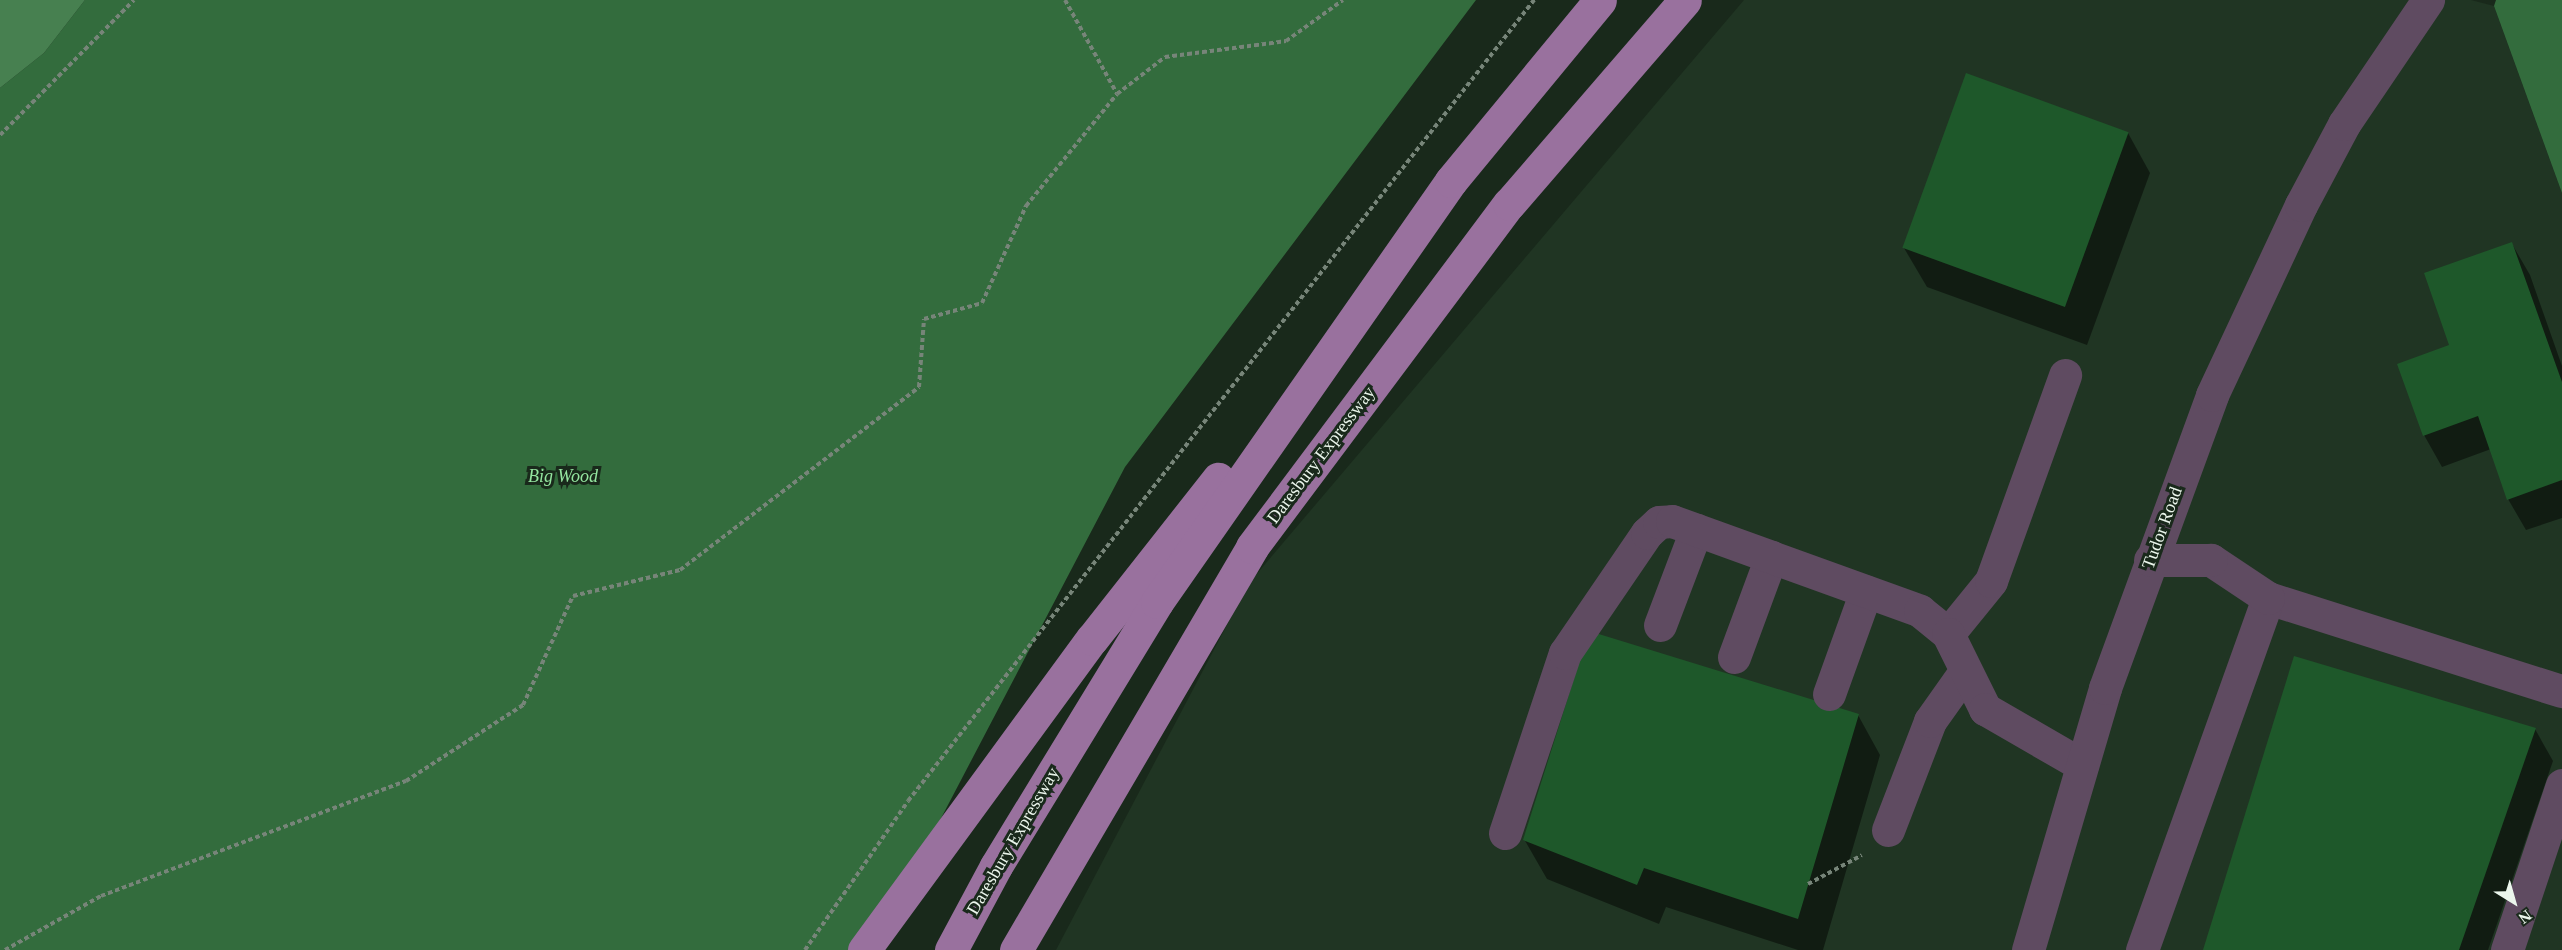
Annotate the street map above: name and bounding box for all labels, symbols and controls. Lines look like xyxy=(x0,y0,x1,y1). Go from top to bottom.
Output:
street label: Daresbury Expressway xyxy=(1262,382,1380,528)
park label: Big Wood xyxy=(528,465,598,487)
street label: Tudor Road xyxy=(2137,484,2187,572)
street label: Daresbury Expressway xyxy=(962,764,1064,918)
north arrow xyxy=(2484,872,2544,932)
text: N xyxy=(2515,907,2535,927)

